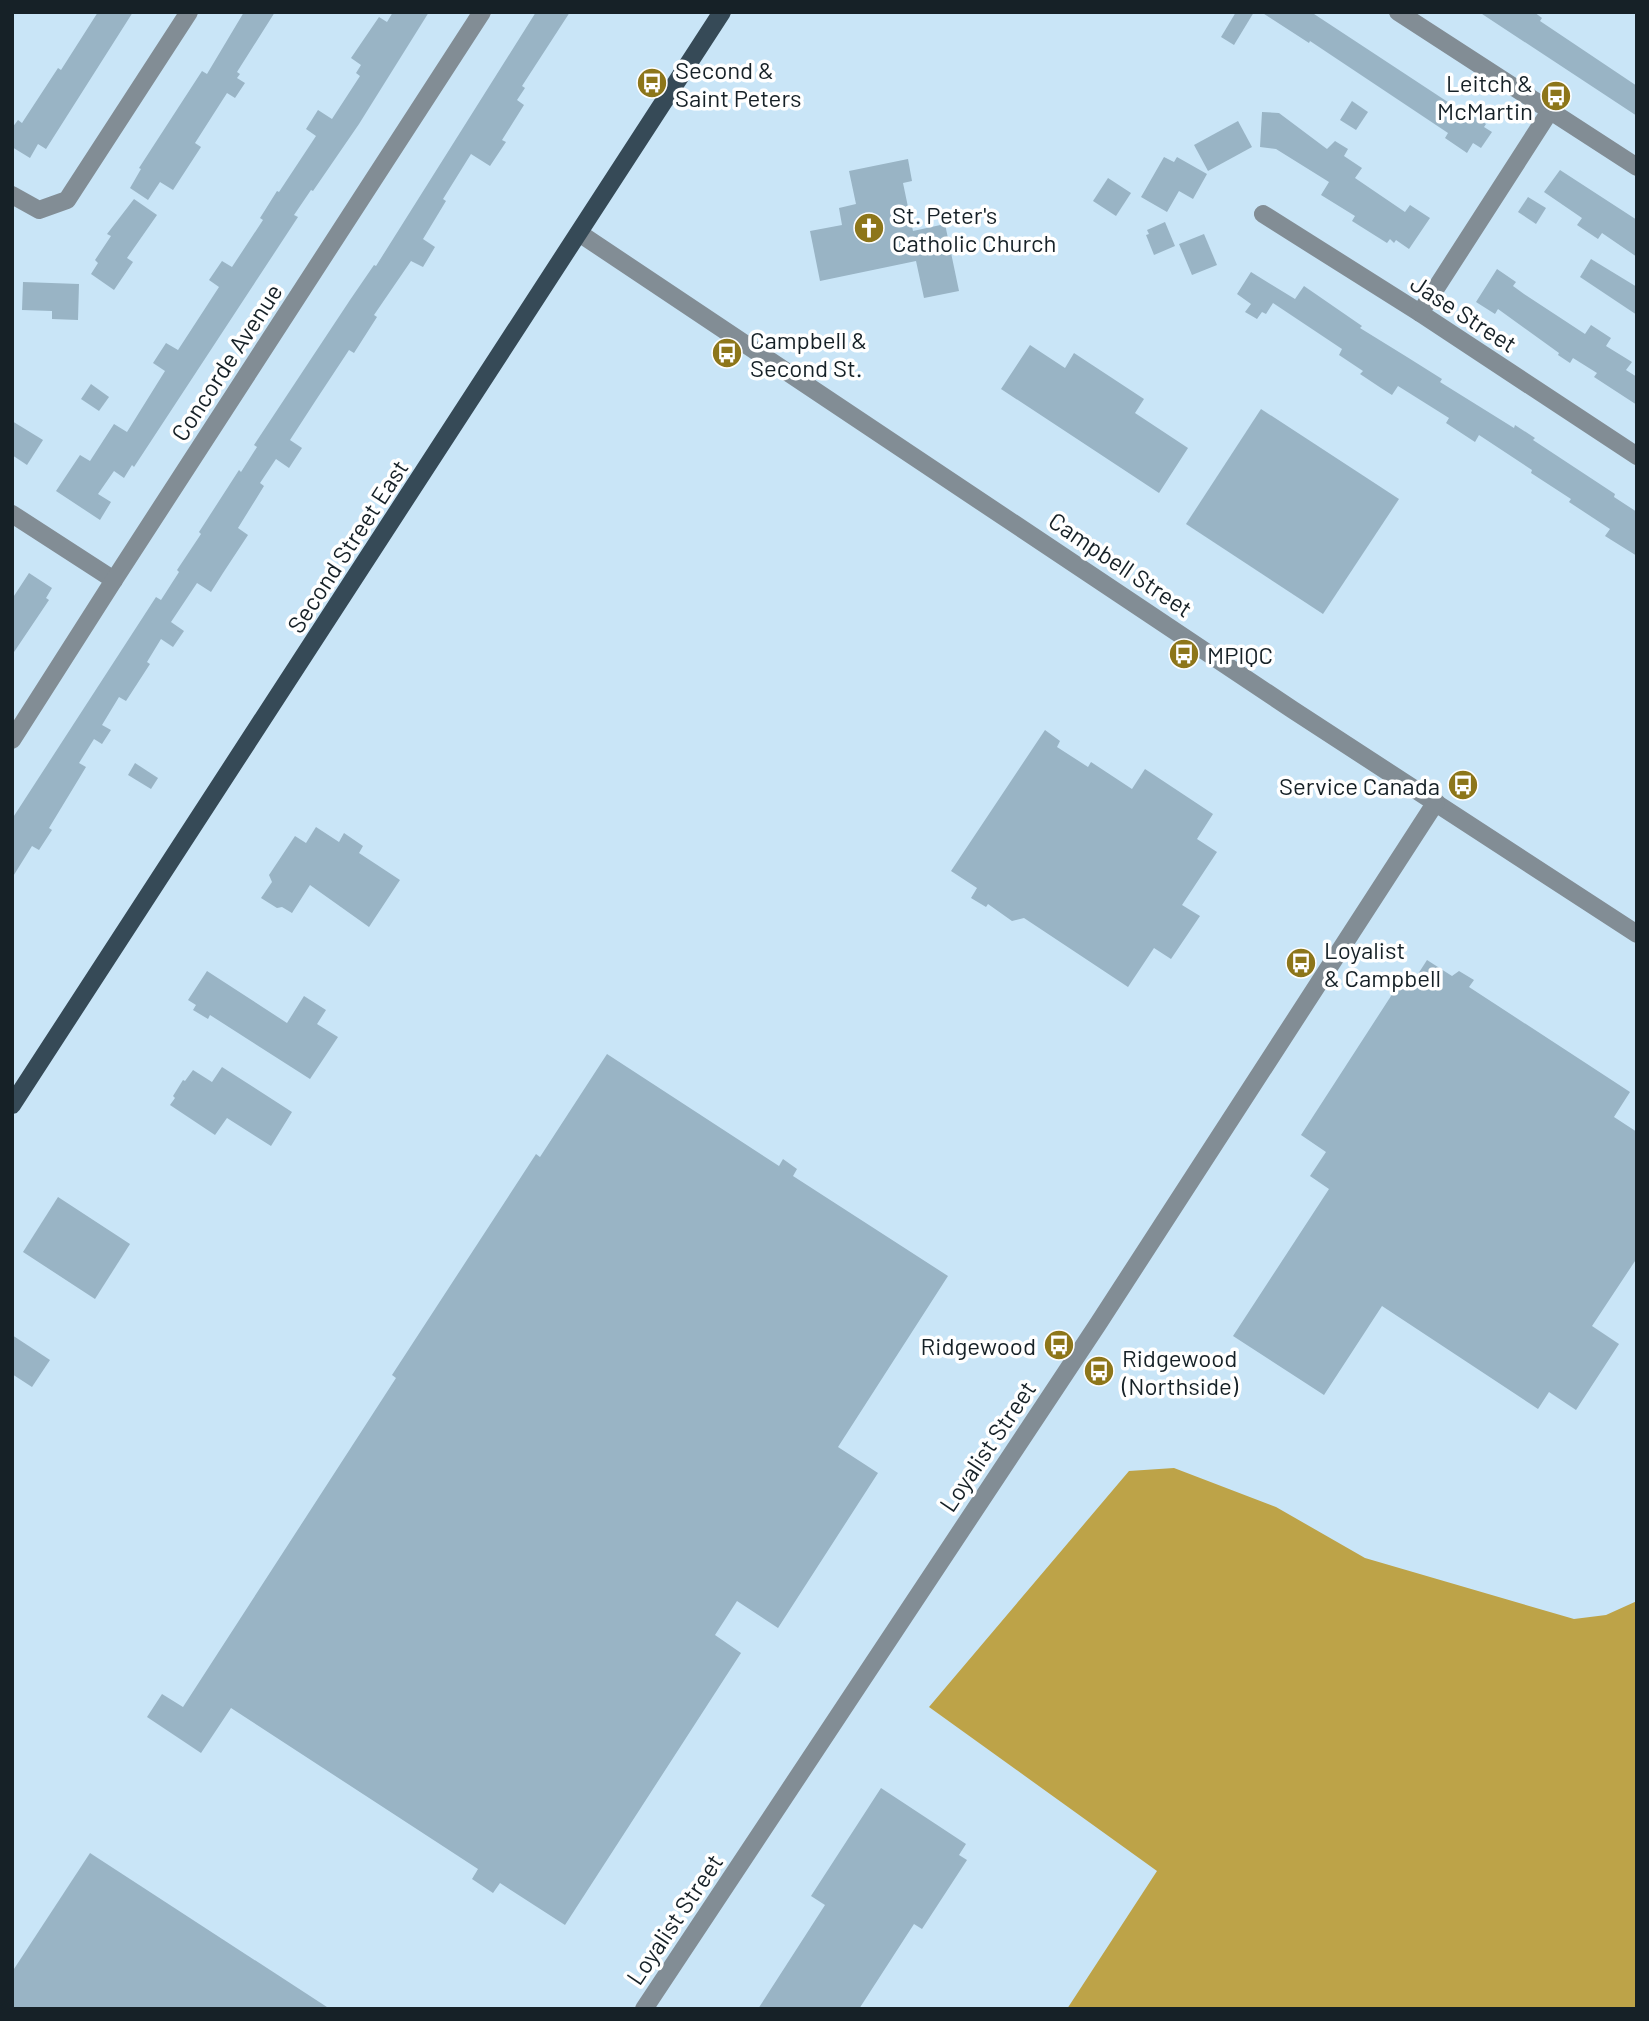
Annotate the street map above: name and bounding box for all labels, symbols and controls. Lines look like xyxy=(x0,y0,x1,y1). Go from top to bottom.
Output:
place label: Second & Saint Peters xyxy=(675,55,802,112)
bus stop icon: Second & Saint Peters xyxy=(635,66,669,100)
place label: Leitch & McMartin xyxy=(1437,68,1533,125)
bus stop icon: Leitch & McMartin xyxy=(1539,79,1573,113)
place label: St. Peter's Catholic Church xyxy=(892,200,1056,257)
church icon: St. Peter's Catholic Church xyxy=(852,211,886,245)
street label: Jase Street xyxy=(1405,268,1523,358)
street label: Concorde Avenue xyxy=(164,278,288,446)
place label: Campbell & Second St. xyxy=(750,325,867,382)
bus stop icon: Campbell & Second St. xyxy=(710,336,744,370)
street label: Second Street East xyxy=(280,454,414,638)
street label: Campbell Street xyxy=(1044,505,1198,623)
bus stop icon: MPIQC xyxy=(1167,637,1201,671)
place label: MPIQC xyxy=(1207,640,1273,669)
bus stop icon: Service Canada xyxy=(1446,768,1480,802)
place label: Service Canada xyxy=(1279,771,1440,800)
place label: Loyalist & Campbell xyxy=(1324,935,1441,992)
bus stop icon: Loyalist & Campbell xyxy=(1284,946,1318,980)
bus stop icon: Ridgewood xyxy=(1042,1328,1076,1362)
place label: Ridgewood xyxy=(921,1331,1036,1360)
place label: Ridgewood (Northside) xyxy=(1121,1343,1239,1400)
bus stop icon: Ridgewood (Northside) xyxy=(1082,1354,1116,1388)
street label: Loyalist Street xyxy=(933,1375,1041,1517)
street label: Loyalist Street xyxy=(620,1848,728,1990)

